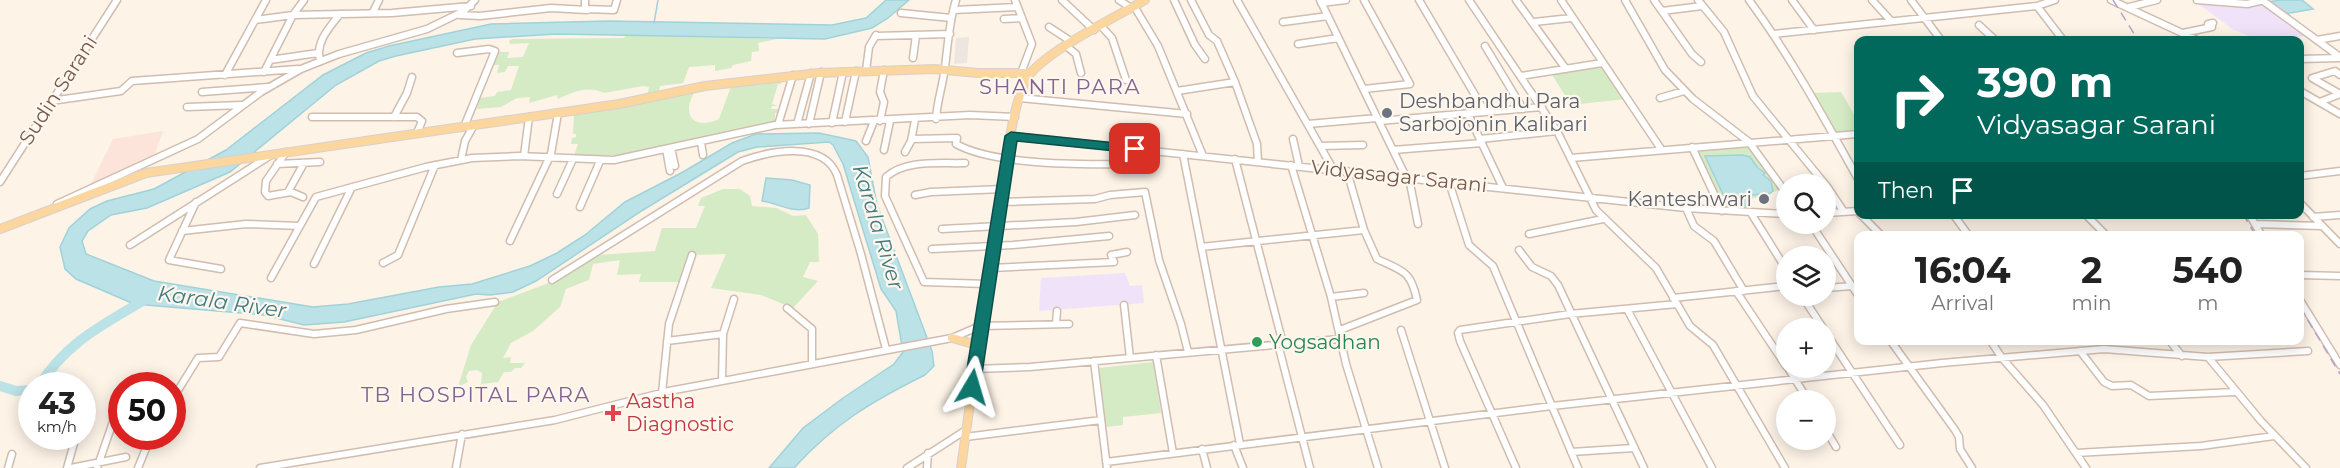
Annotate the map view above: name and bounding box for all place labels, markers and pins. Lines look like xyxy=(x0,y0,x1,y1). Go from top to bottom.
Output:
place label: Deshbandhu Para Sarbojonin Kalibari xyxy=(1399,89,1588,136)
marker: Deshbandhu Para Sarbojonin Kalibari xyxy=(1380,106,1394,120)
pin xyxy=(1109,123,1160,174)
place label: Kanteshwari xyxy=(1628,187,1752,211)
marker: Kanteshwari xyxy=(1757,192,1771,206)
place label: Yogsadhan xyxy=(1269,330,1381,354)
marker: Yogsadhan xyxy=(1250,335,1264,349)
place label: Aastha Diagnostic xyxy=(626,389,734,436)
marker: Aastha Diagnostic xyxy=(604,404,622,422)

